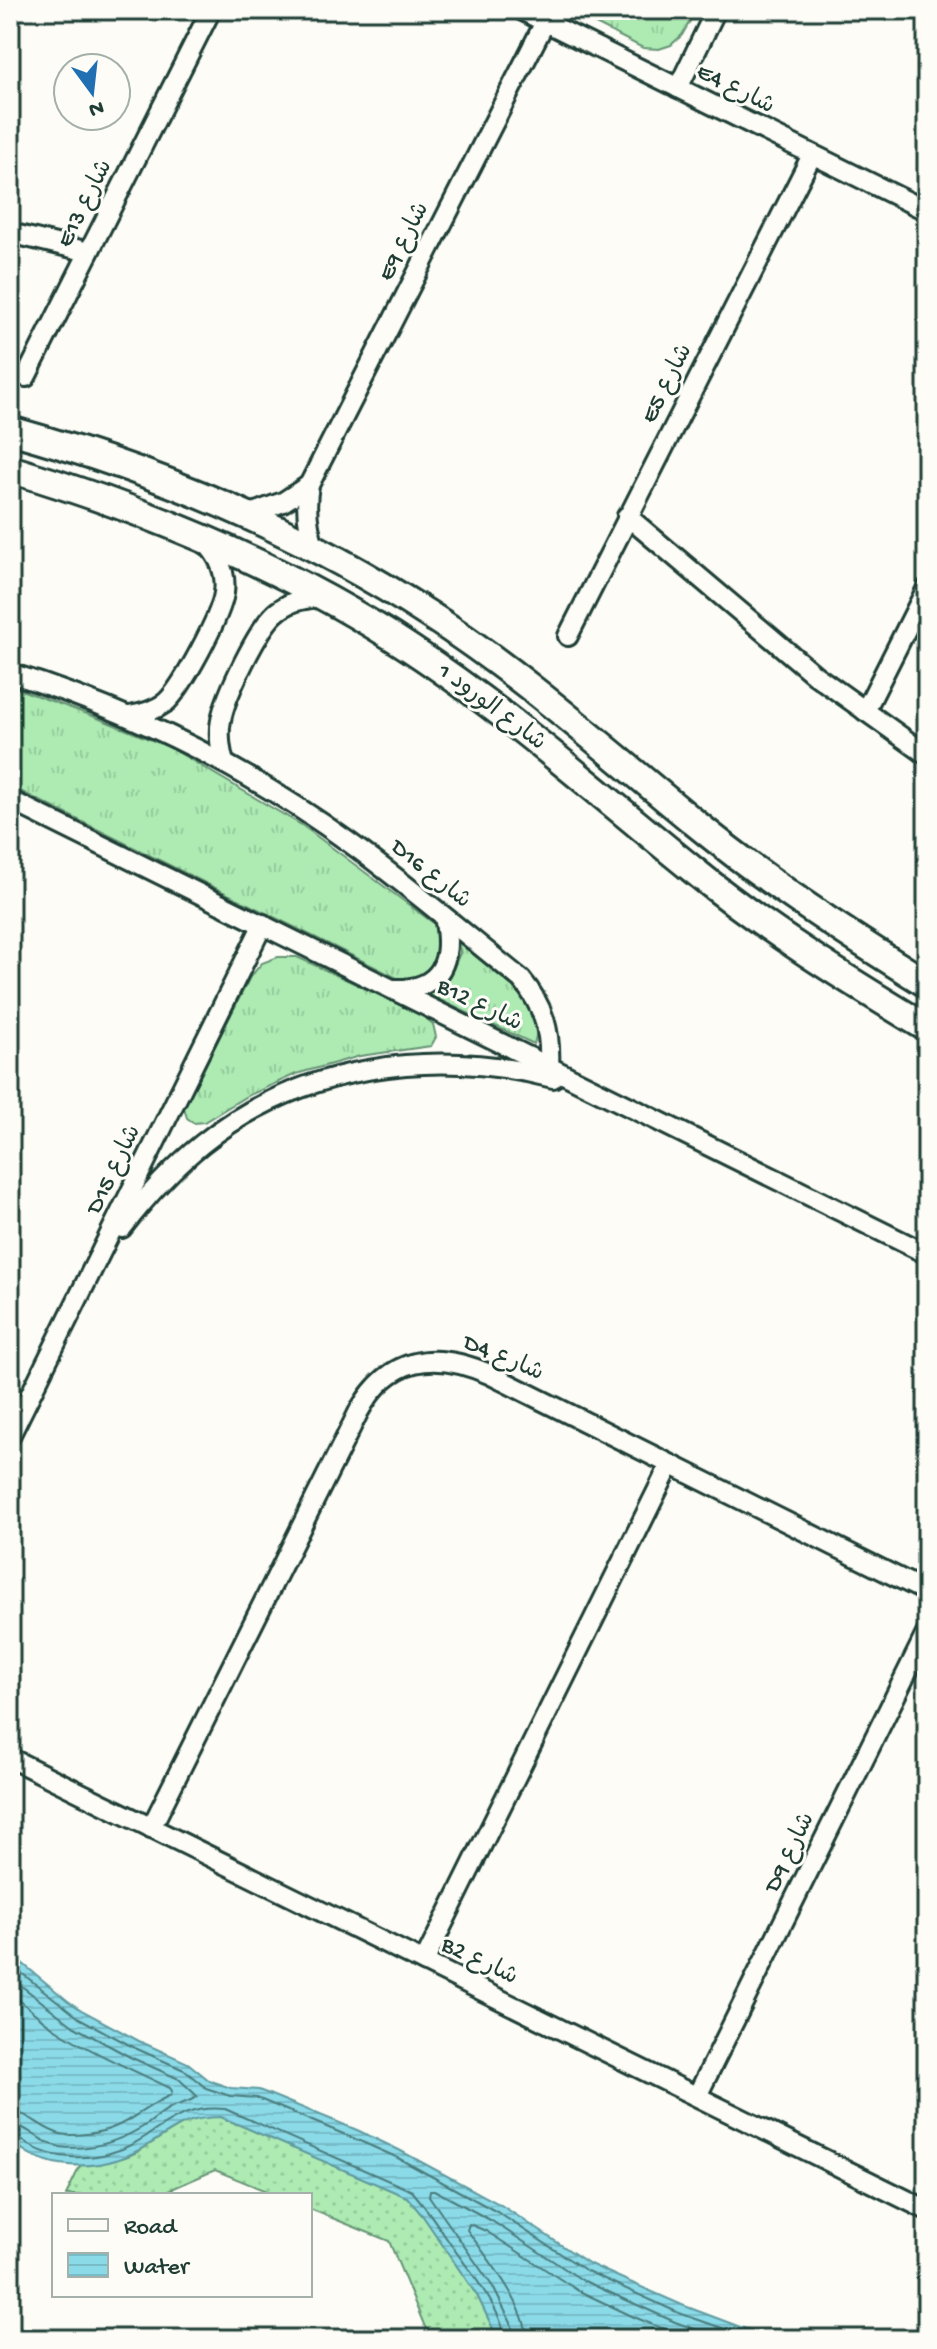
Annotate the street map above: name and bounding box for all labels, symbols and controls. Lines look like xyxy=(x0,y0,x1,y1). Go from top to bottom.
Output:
north arrow xyxy=(52,52,132,132)
street label: E4 شارع xyxy=(691,58,779,122)
text: N xyxy=(86,93,106,122)
street label: E13 شارع xyxy=(52,155,120,253)
street label: E9 شارع xyxy=(373,198,437,286)
street label: E5 شارع xyxy=(636,339,700,429)
street label: شارع الورود 1 xyxy=(430,657,551,758)
street label: D16 شارع xyxy=(382,833,476,916)
street label: B12 شارع xyxy=(431,973,526,1039)
street label: D15 شارع xyxy=(80,1121,149,1221)
street label: D4 شارع xyxy=(457,1328,548,1389)
street label: D9 شارع xyxy=(758,1808,823,1899)
street label: B2 شارع xyxy=(435,1931,522,1993)
legend xyxy=(52,2193,312,2297)
text: Road xyxy=(124,2214,178,2243)
text: Water xyxy=(124,2254,191,2283)

